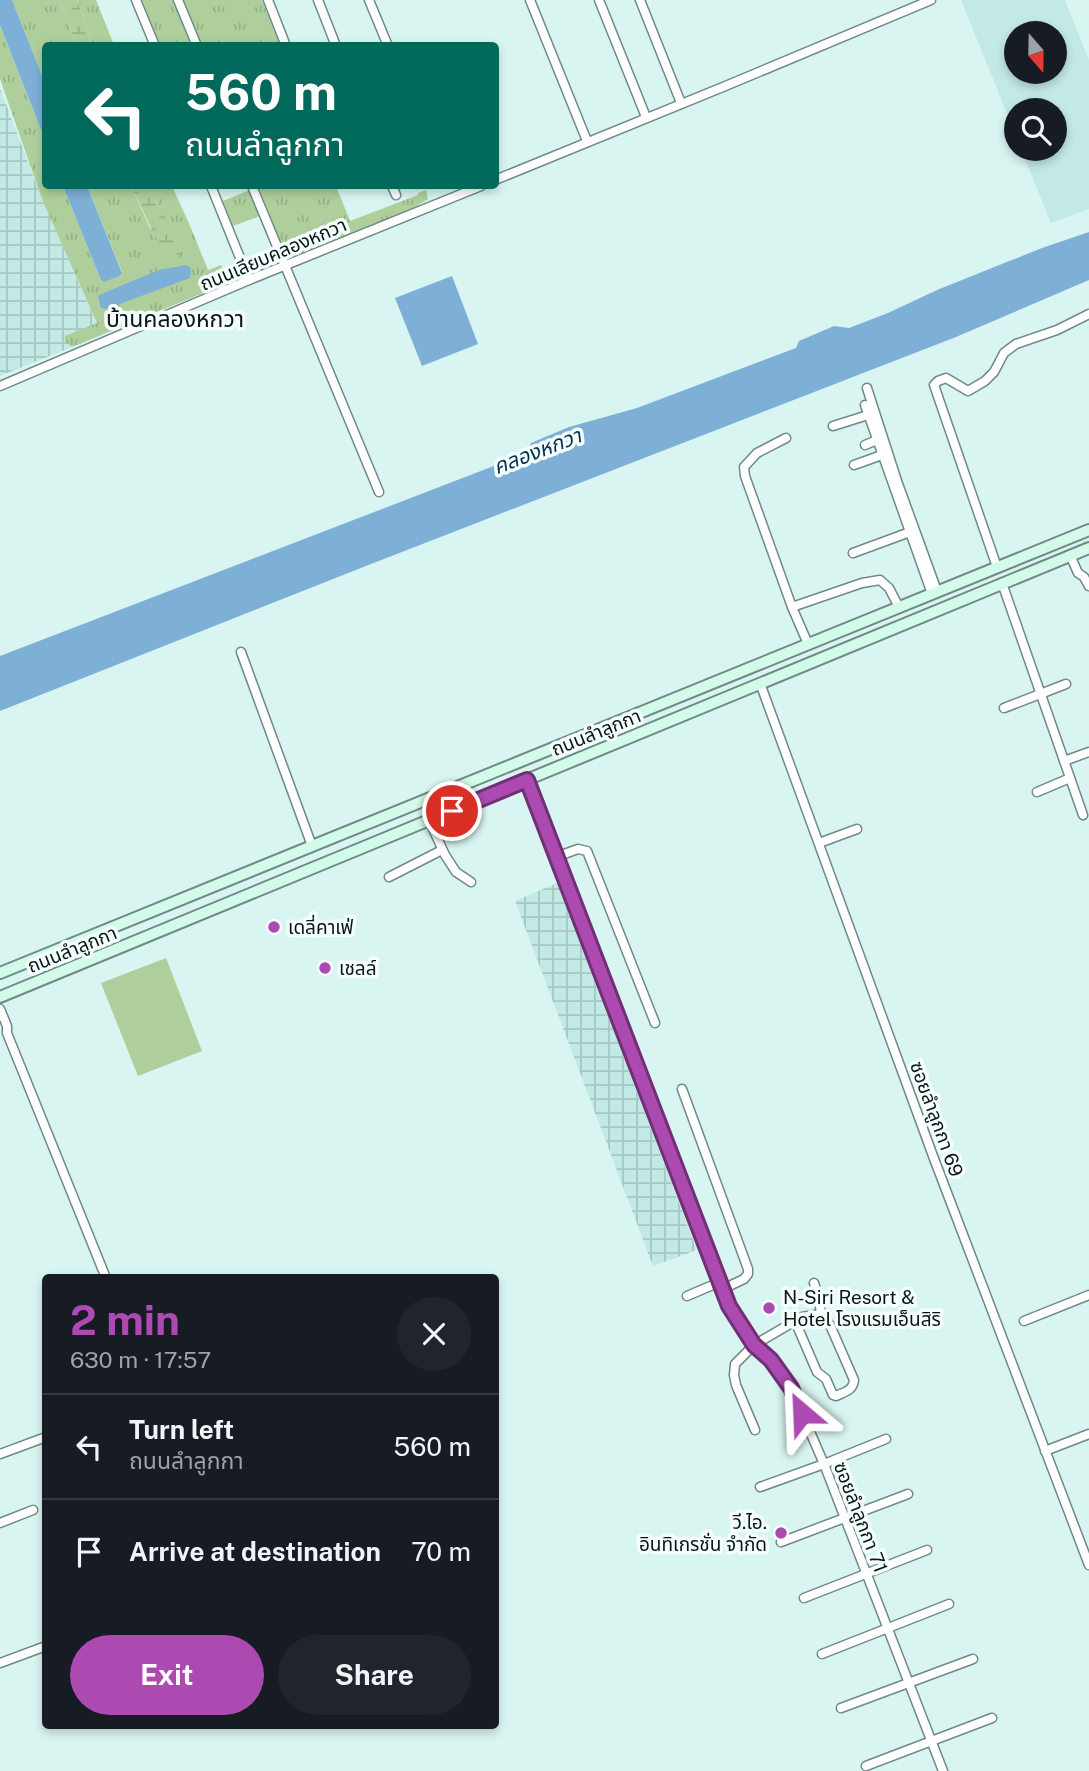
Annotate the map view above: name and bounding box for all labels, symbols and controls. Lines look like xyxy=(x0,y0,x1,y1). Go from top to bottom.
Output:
north arrow xyxy=(1004,21,1068,84)
map controls xyxy=(1004,21,1067,161)
text: 560 m xyxy=(185,63,337,121)
icon: left xyxy=(70,70,161,161)
button: search xyxy=(1004,98,1067,161)
text: ถนนลำลูกกา xyxy=(185,126,344,163)
street label: ถนนเลียบคลองหกวา xyxy=(196,213,350,295)
district label: บ้านคลองหกวา xyxy=(106,305,244,332)
water label: คลองหกวา xyxy=(490,422,586,479)
street label: ถนนลำลูกกา xyxy=(548,704,645,762)
pin xyxy=(422,781,482,841)
icon: arrive xyxy=(433,792,471,830)
place label: เดลี่คาเฟ่ xyxy=(288,914,354,938)
marker: เดลี่คาเฟ่ xyxy=(266,919,282,935)
street label: ถนนลำลูกกา xyxy=(24,921,121,979)
place label: เชลล์ xyxy=(339,957,377,979)
marker: เชลล์ xyxy=(317,960,333,976)
street label: ซอยลำลูกกา 69 xyxy=(904,1058,968,1180)
place label: N-Siri Resort & Hotel โรงแรมเอ็นสิริ xyxy=(783,1286,941,1330)
text: 2 min xyxy=(70,1295,180,1344)
button: close xyxy=(397,1297,471,1371)
marker: N-Siri Resort & Hotel โรงแรมเอ็นสิริ xyxy=(761,1300,777,1316)
text: 630 m · 17:57 xyxy=(70,1346,211,1373)
position arrow xyxy=(765,1376,839,1450)
text: Turn left xyxy=(129,1414,234,1445)
icon: left xyxy=(70,1428,108,1466)
text: 560 m xyxy=(394,1431,471,1462)
text: ถนนลำลูกกา xyxy=(129,1447,244,1474)
street label: ซอยลำลูกกา 71 xyxy=(828,1459,892,1576)
place label: วี.ไอ. อินทิเกรชั่น จำกัด xyxy=(639,1511,767,1555)
marker: วี.ไอ. อินทิเกรชั่น จำกัด xyxy=(773,1525,789,1541)
icon: arrive xyxy=(70,1533,108,1571)
text: Arrive at destination xyxy=(129,1536,381,1567)
text: 70 m xyxy=(411,1536,471,1567)
button: Exit xyxy=(70,1635,264,1715)
button: Share xyxy=(278,1635,471,1715)

